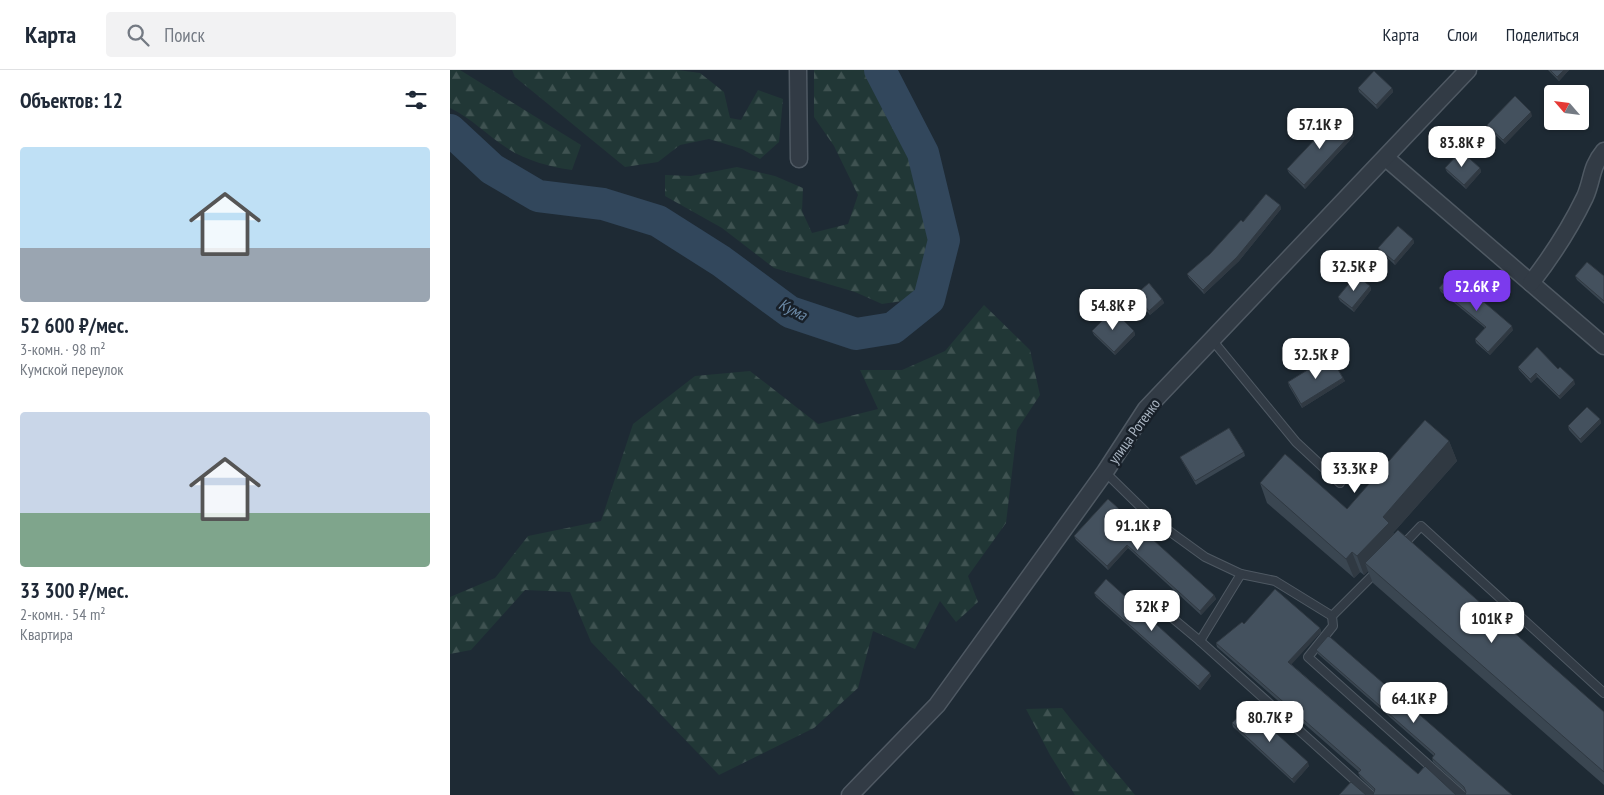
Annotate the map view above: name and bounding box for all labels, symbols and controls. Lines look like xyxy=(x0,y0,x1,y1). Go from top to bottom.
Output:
search box xyxy=(106,12,456,57)
text: Карта xyxy=(25,19,76,50)
icon: search xyxy=(124,21,152,49)
text: Поиск xyxy=(164,23,205,47)
text: Карта xyxy=(1382,23,1419,46)
text: Слои xyxy=(1447,23,1478,46)
text: Поделиться xyxy=(1506,23,1579,46)
north arrow xyxy=(1544,85,1589,130)
map controls xyxy=(1544,85,1589,130)
icon: filters xyxy=(402,86,430,114)
text: Объектов: 12 xyxy=(20,87,123,114)
pin: 57.1K ₽ xyxy=(1274,108,1366,150)
text: 57.1K ₽ xyxy=(1298,114,1342,134)
pin: 83.8K ₽ xyxy=(1416,126,1508,168)
text: 83.8K ₽ xyxy=(1439,132,1485,152)
icon: home xyxy=(180,179,270,269)
pin: 32.5K ₽ xyxy=(1308,250,1400,292)
text: 32.5K ₽ xyxy=(1331,256,1377,276)
pin: 52.6K ₽ xyxy=(1431,270,1523,312)
text: 52.6K ₽ xyxy=(1454,276,1500,296)
pin: 54.8K ₽ xyxy=(1067,288,1159,331)
water label: Кума xyxy=(776,294,812,325)
text: 54.8K ₽ xyxy=(1090,295,1136,315)
text: 52 600 ₽/мес. xyxy=(20,312,129,339)
pin: 32.5K ₽ xyxy=(1270,338,1362,380)
text: 3-комн. · 98 m² xyxy=(20,339,106,359)
text: 32.5K ₽ xyxy=(1293,344,1339,364)
text: Кумской переулок xyxy=(20,359,124,379)
street label: улица Ротенко xyxy=(1104,395,1164,467)
icon: home xyxy=(180,444,270,534)
pin: 33.3K ₽ xyxy=(1309,452,1401,494)
text: 33.3K ₽ xyxy=(1332,458,1378,478)
pin: 91.1K ₽ xyxy=(1092,508,1184,551)
text: 91.1K ₽ xyxy=(1115,515,1161,535)
text: 33 300 ₽/мес. xyxy=(20,577,129,604)
pin: 32K ₽ xyxy=(1117,590,1187,632)
text: 32K ₽ xyxy=(1135,596,1169,616)
pin: 101K ₽ xyxy=(1451,602,1533,644)
text: 2-комн. · 54 m² xyxy=(20,604,106,624)
text: 101K ₽ xyxy=(1471,608,1513,628)
text: Квартира xyxy=(20,624,73,644)
pin: 64.1K ₽ xyxy=(1368,682,1460,724)
text: 64.1K ₽ xyxy=(1391,688,1437,708)
pin: 80.7K ₽ xyxy=(1224,700,1316,743)
text: 80.7K ₽ xyxy=(1247,707,1293,727)

